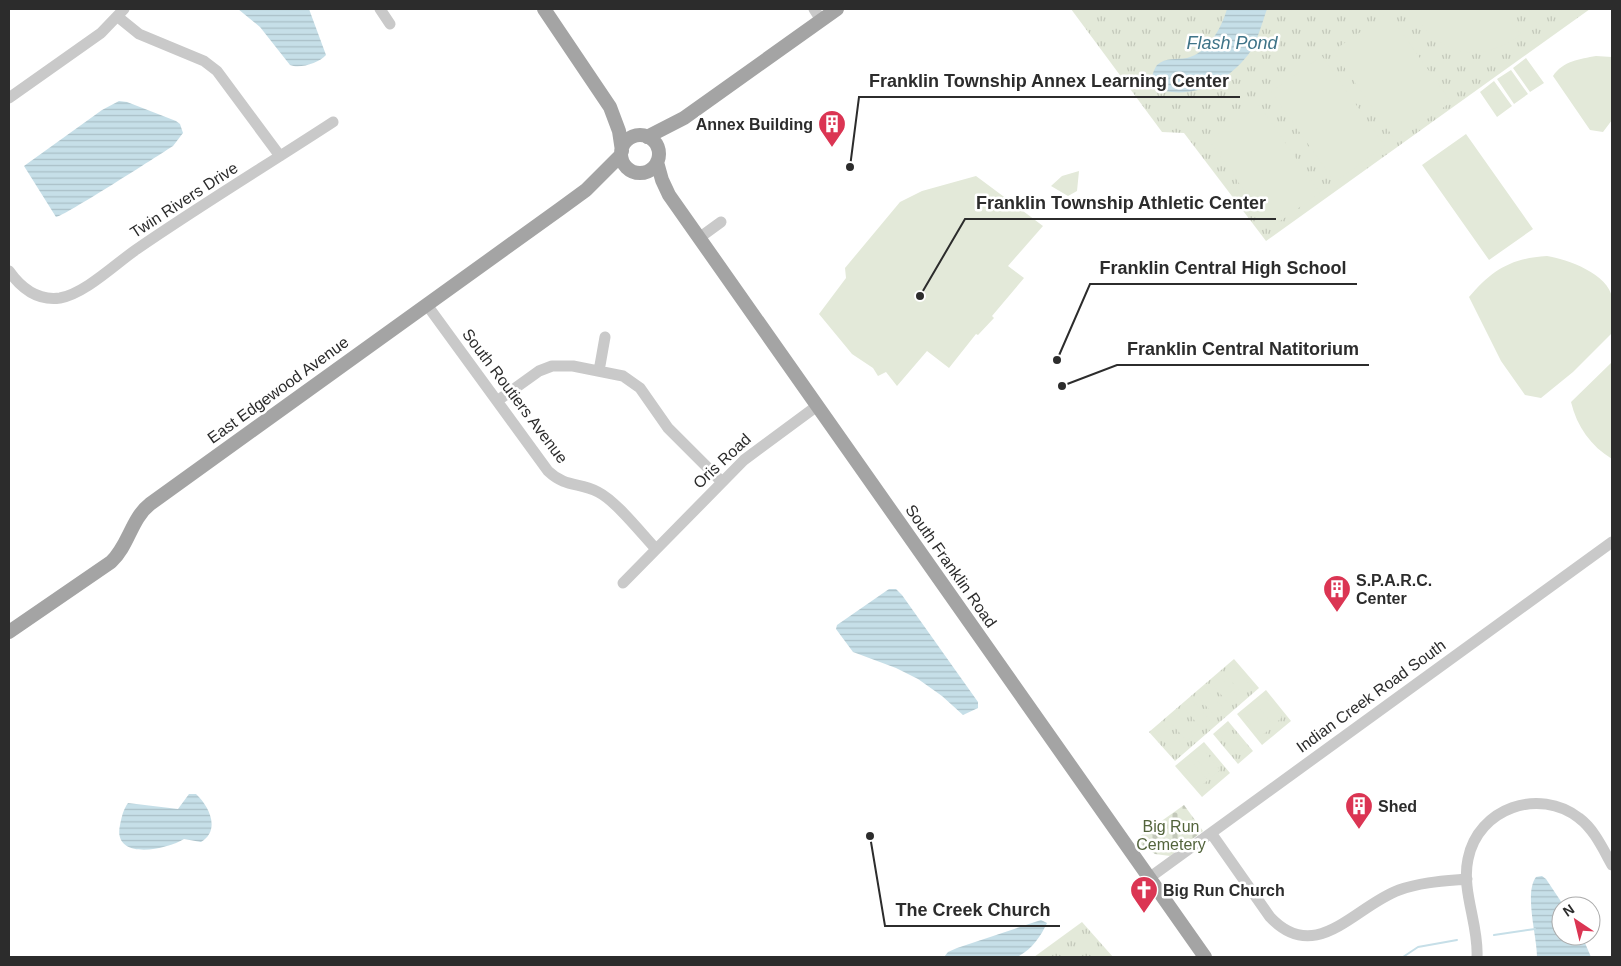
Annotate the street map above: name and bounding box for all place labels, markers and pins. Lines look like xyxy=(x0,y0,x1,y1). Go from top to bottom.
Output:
callout: Franklin Township Annex Learning Center xyxy=(859,64,1240,97)
building icon: Annex Building xyxy=(817,109,847,148)
place label: Annex Building xyxy=(696,116,813,133)
callout: Franklin Township Athletic Center xyxy=(965,186,1276,219)
callout: Franklin Central High School xyxy=(1090,251,1357,284)
callout: Franklin Central Natitorium xyxy=(1117,332,1369,365)
place label: S.P.A.R.C. Center xyxy=(1356,572,1432,607)
building icon: S.P.A.R.C. Center xyxy=(1322,574,1352,613)
building icon: Shed xyxy=(1344,791,1374,830)
place label: Shed xyxy=(1378,798,1417,815)
church icon: Big Run Church xyxy=(1129,875,1159,914)
place label: Big Run Church xyxy=(1163,882,1285,899)
callout: The Creek Church xyxy=(885,893,1060,926)

